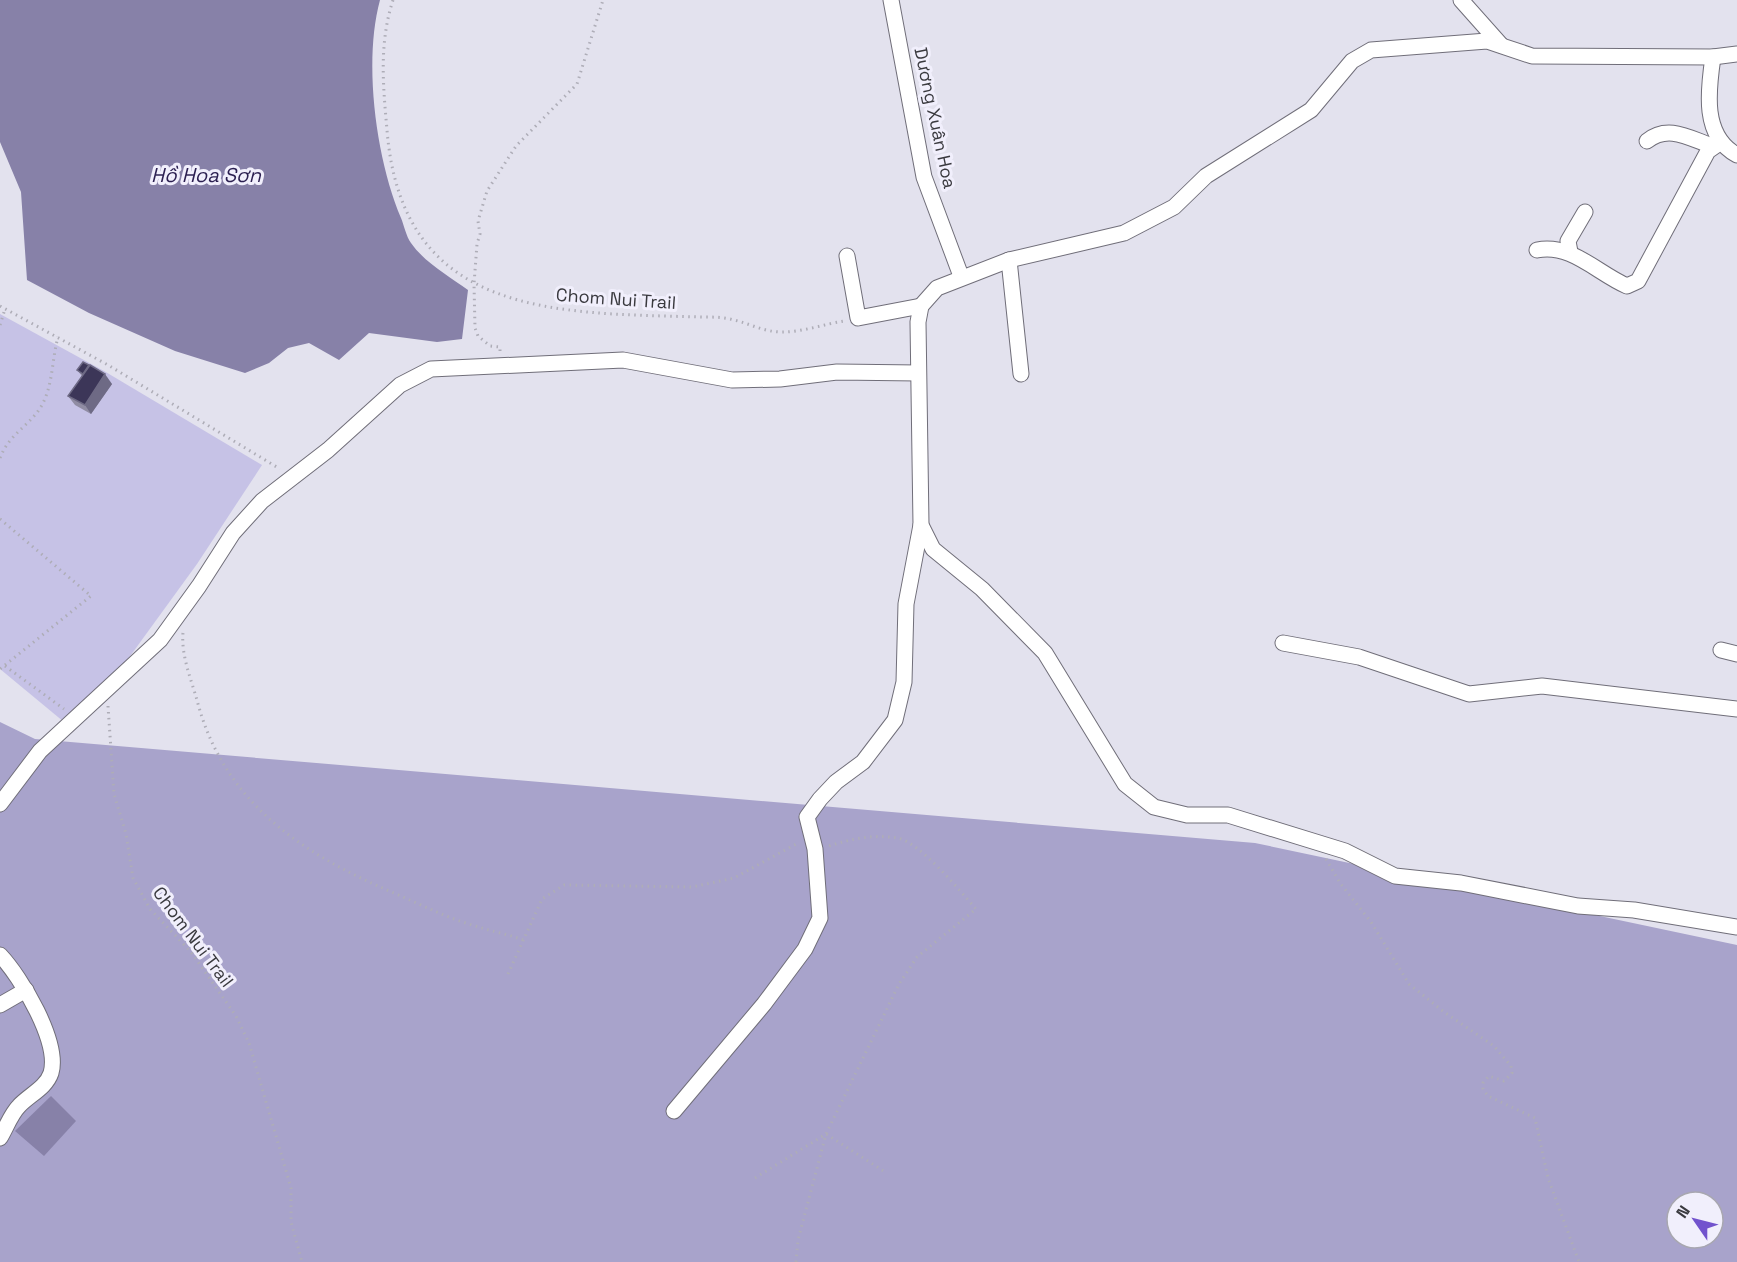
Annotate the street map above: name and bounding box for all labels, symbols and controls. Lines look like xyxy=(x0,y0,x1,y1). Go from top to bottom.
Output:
street label: Dương Xuân Hoa xyxy=(909,45,962,190)
water label: Hồ Hoa Sơn xyxy=(151,162,262,188)
street label: Chom Nui Trail xyxy=(555,283,677,314)
street label: Chom Nui Trail xyxy=(148,882,239,992)
north arrow xyxy=(1665,1190,1725,1250)
text: N xyxy=(1671,1201,1695,1222)

